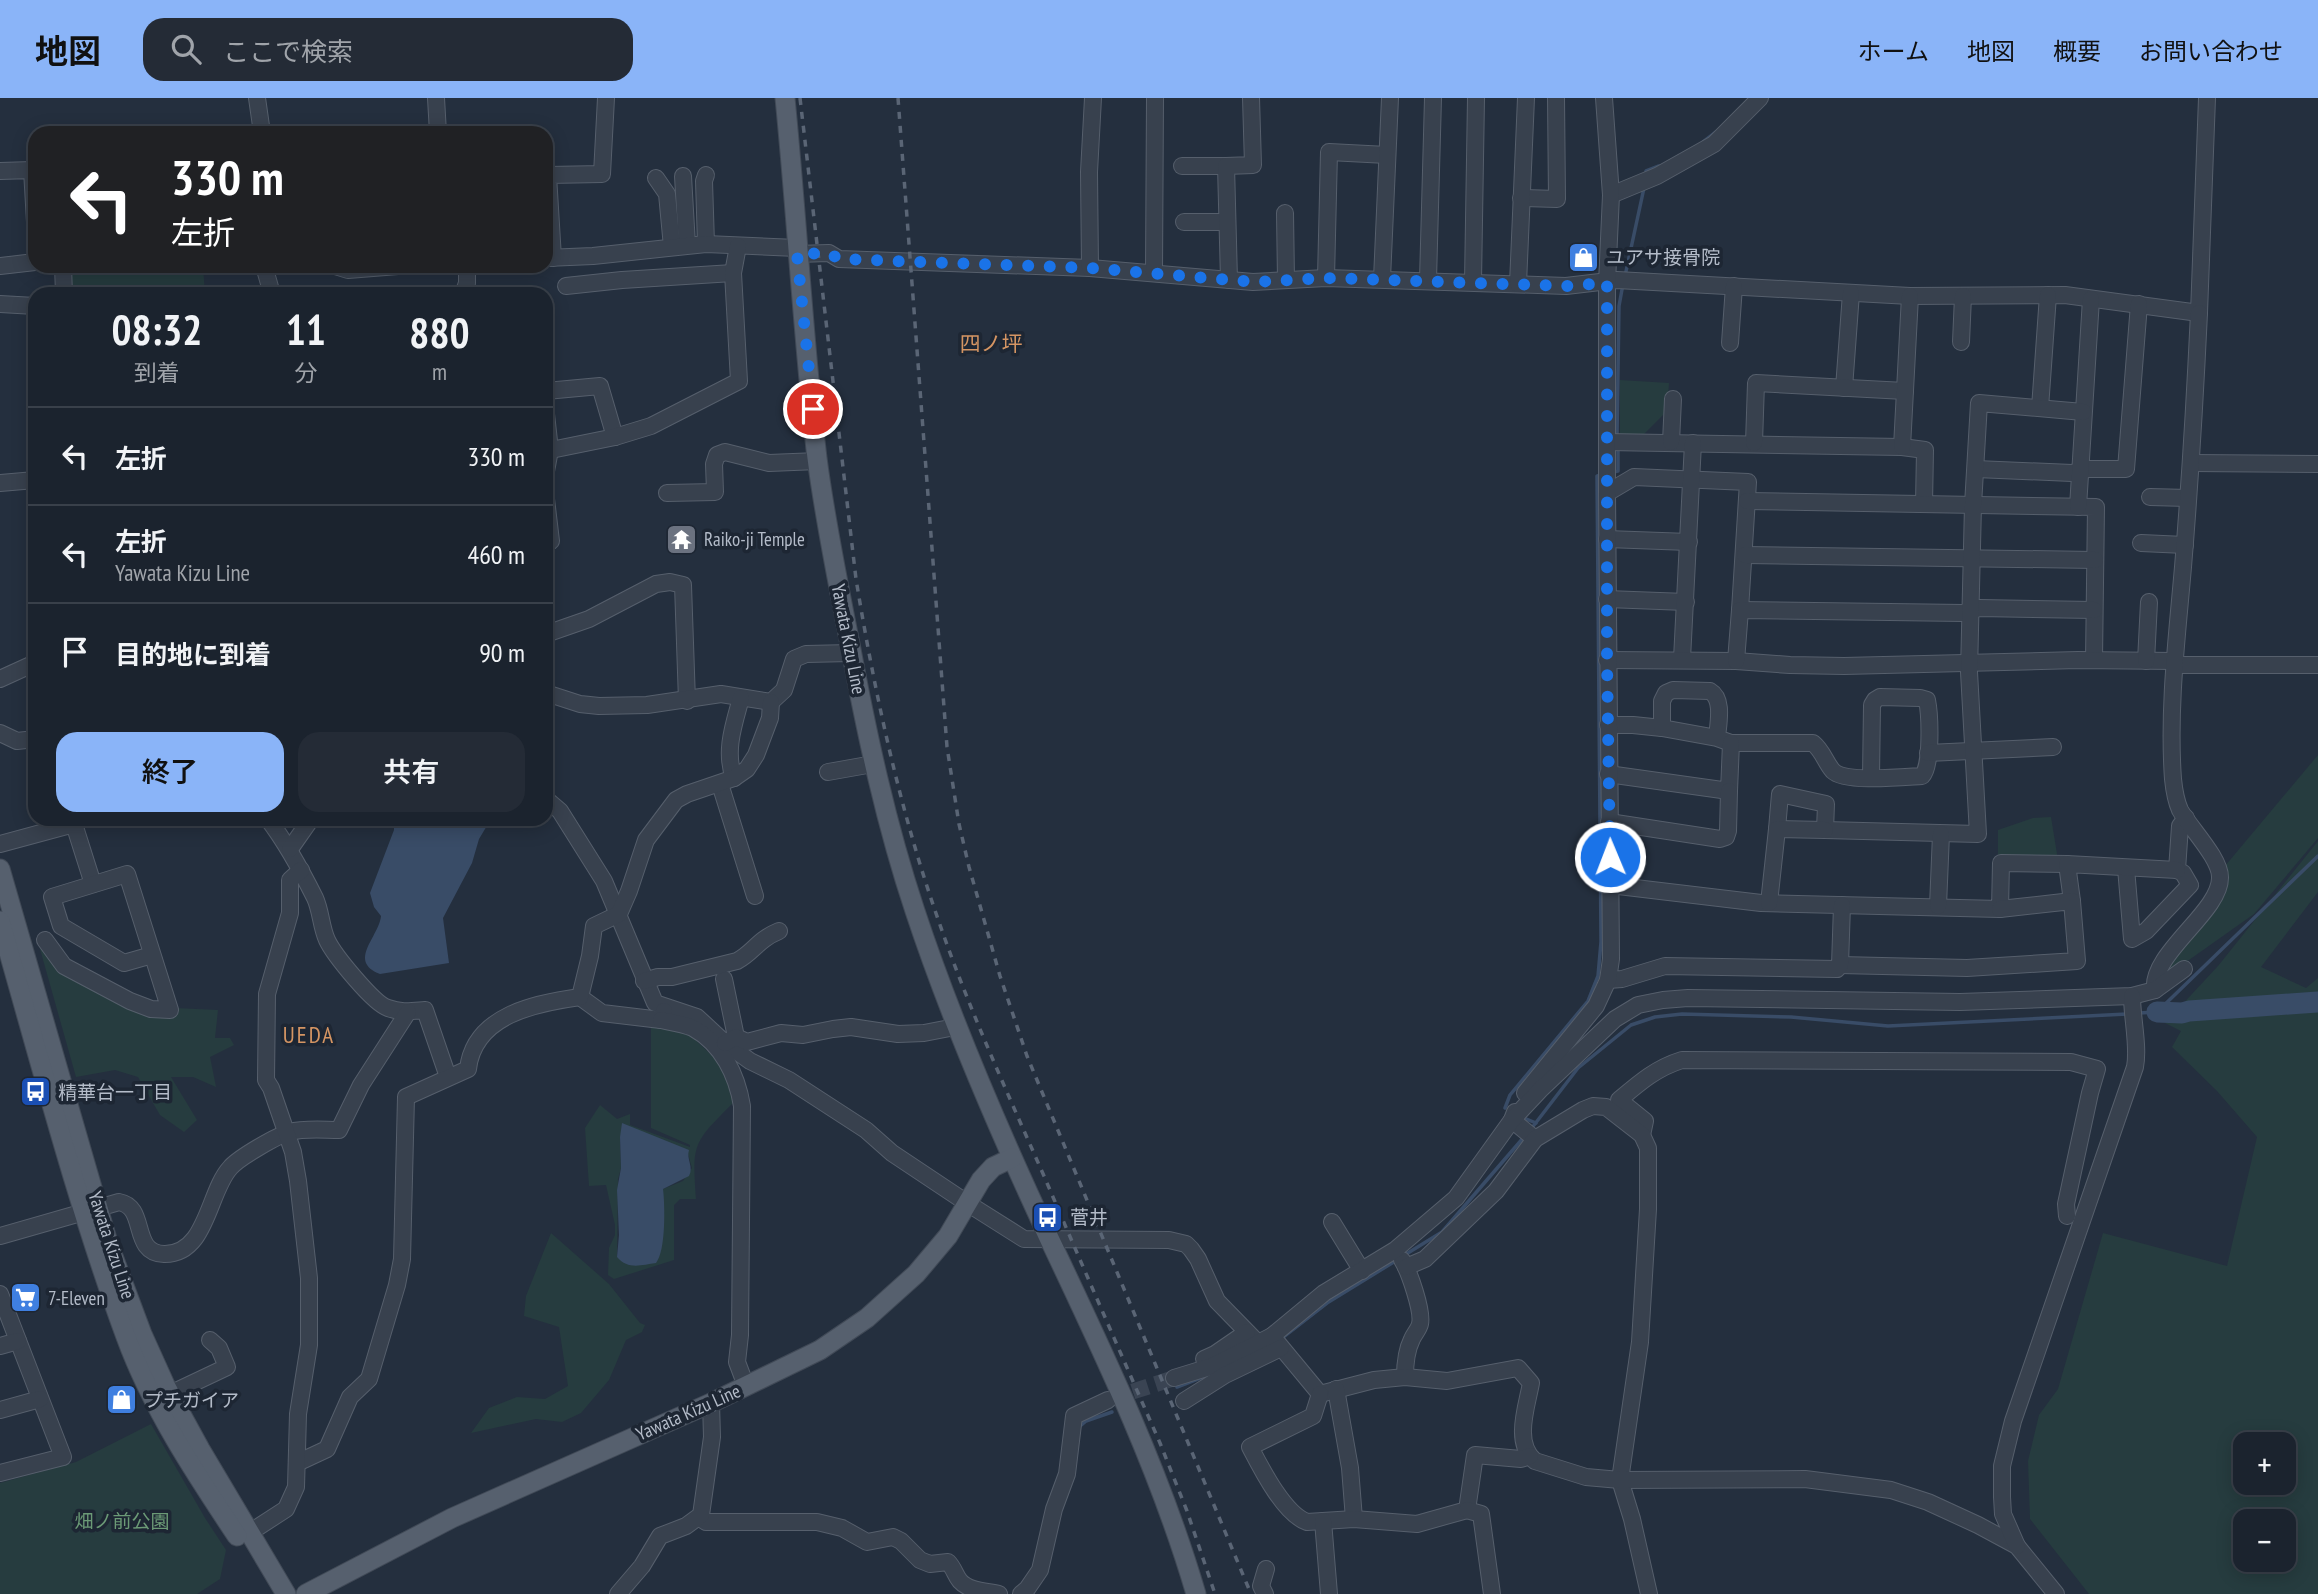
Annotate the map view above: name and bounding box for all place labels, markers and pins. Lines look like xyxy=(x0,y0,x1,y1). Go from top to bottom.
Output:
shop icon: ユアサ接骨院 xyxy=(1566,240,1600,274)
place label: ユアサ接骨院 xyxy=(1606,245,1720,269)
pin xyxy=(783,379,843,439)
temple icon: Raiko-ji Temple xyxy=(664,522,698,556)
place label: Raiko-ji Temple xyxy=(704,527,805,551)
bus stop icon: 精華台一丁目 xyxy=(18,1075,52,1109)
place label: 精華台一丁目 xyxy=(58,1080,172,1104)
bus stop icon: 菅井 xyxy=(1030,1200,1064,1234)
place label: 菅井 xyxy=(1070,1205,1108,1229)
supermarket icon: 7-Eleven xyxy=(8,1281,42,1315)
place label: 7-Eleven xyxy=(48,1286,105,1310)
shop icon: プチガイア xyxy=(104,1383,138,1417)
place label: プチガイア xyxy=(144,1388,239,1412)

